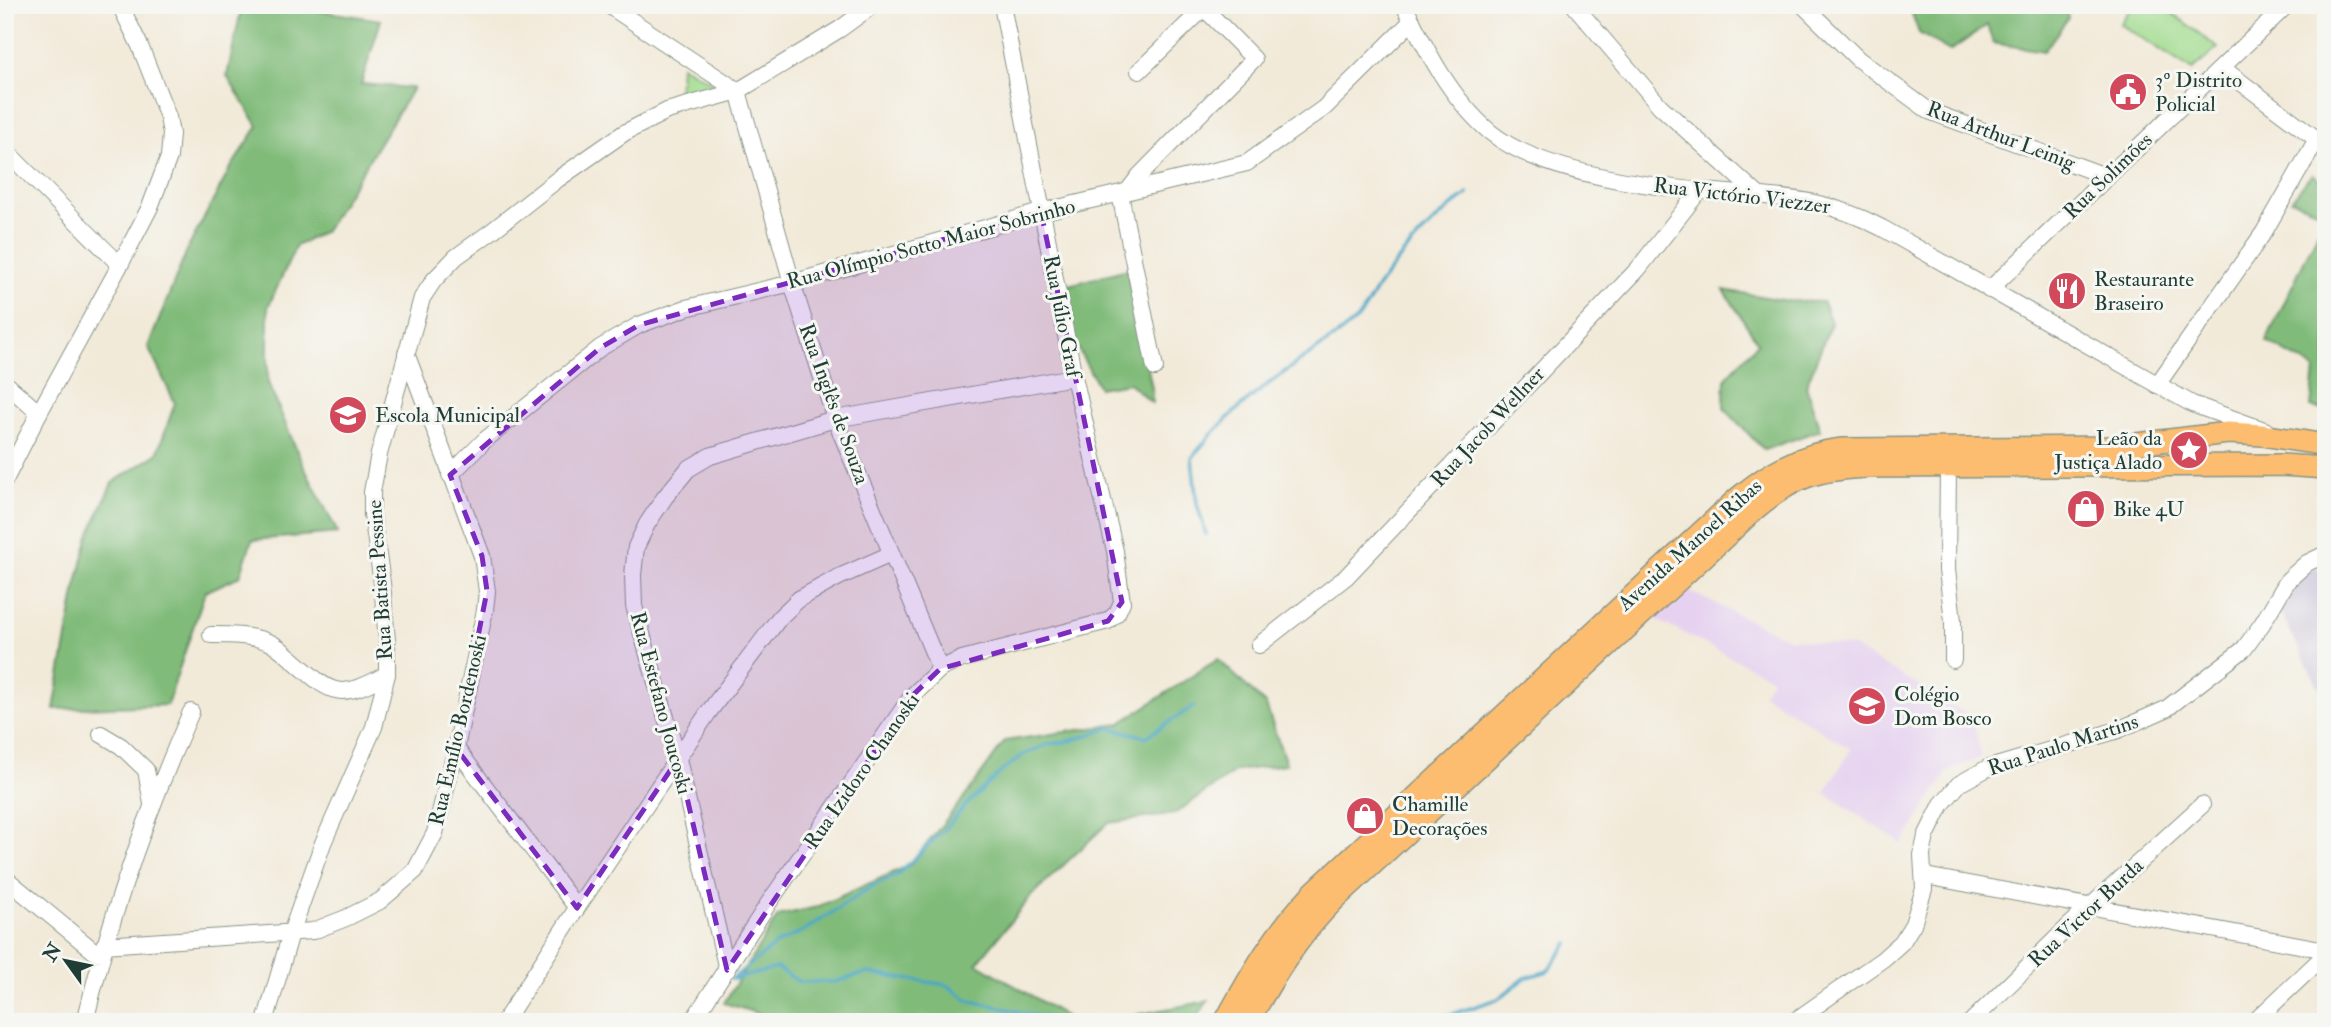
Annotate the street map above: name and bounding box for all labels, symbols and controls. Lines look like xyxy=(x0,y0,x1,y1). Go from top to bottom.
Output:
place label: 3º Distrito Policial xyxy=(2155,67,2242,118)
public building icon: 3º Distrito Policial xyxy=(2107,71,2149,113)
street label: Rua Arthur Leinig xyxy=(1923,95,2080,177)
street label: Rua Solimões xyxy=(2058,127,2158,225)
street label: Rua Victório Viezzer xyxy=(1652,172,1832,220)
street label: Rua Olímpio Sotto Maior Sobrinho xyxy=(784,192,1078,296)
street label: Rua Júlio Graf xyxy=(1037,253,1088,383)
place label: Restaurante Braseiro xyxy=(2094,266,2194,317)
restaurant icon: Restaurante Braseiro xyxy=(2046,270,2088,312)
street label: Rua Inglês de Souza xyxy=(792,320,876,488)
street label: Rua Jacob Wellner xyxy=(1425,361,1551,493)
school or university icon: Escola Municipal xyxy=(327,394,369,436)
place label: Escola Municipal xyxy=(375,402,521,429)
place label: Leão da Justiça Alado xyxy=(2053,425,2162,476)
place icon: Leão da Justiça Alado xyxy=(2168,429,2210,471)
street label: Avenida Manoel Ribas xyxy=(1611,473,1768,618)
shop icon: Bike 4U xyxy=(2065,488,2107,530)
place label: Bike 4U xyxy=(2113,496,2184,523)
street label: Rua Batista Pessine xyxy=(361,499,399,661)
street label: Rua Estefano Joucoski xyxy=(624,609,698,798)
street label: Rua Emílio Bordenoski xyxy=(423,631,493,828)
place label: Colégio Dom Bosco xyxy=(1894,681,1992,732)
school or university icon: Colégio Dom Bosco xyxy=(1846,685,1888,727)
street label: Rua Izidoro Chanoski xyxy=(798,687,926,854)
street label: Rua Paulo Martins xyxy=(1984,708,2142,782)
place label: Chamille Decorações xyxy=(1392,791,1487,842)
shop icon: Chamille Decorações xyxy=(1344,795,1386,837)
street label: Rua Victor Burda xyxy=(2023,852,2150,973)
north arrow xyxy=(32,926,102,996)
text: N xyxy=(37,938,68,967)

